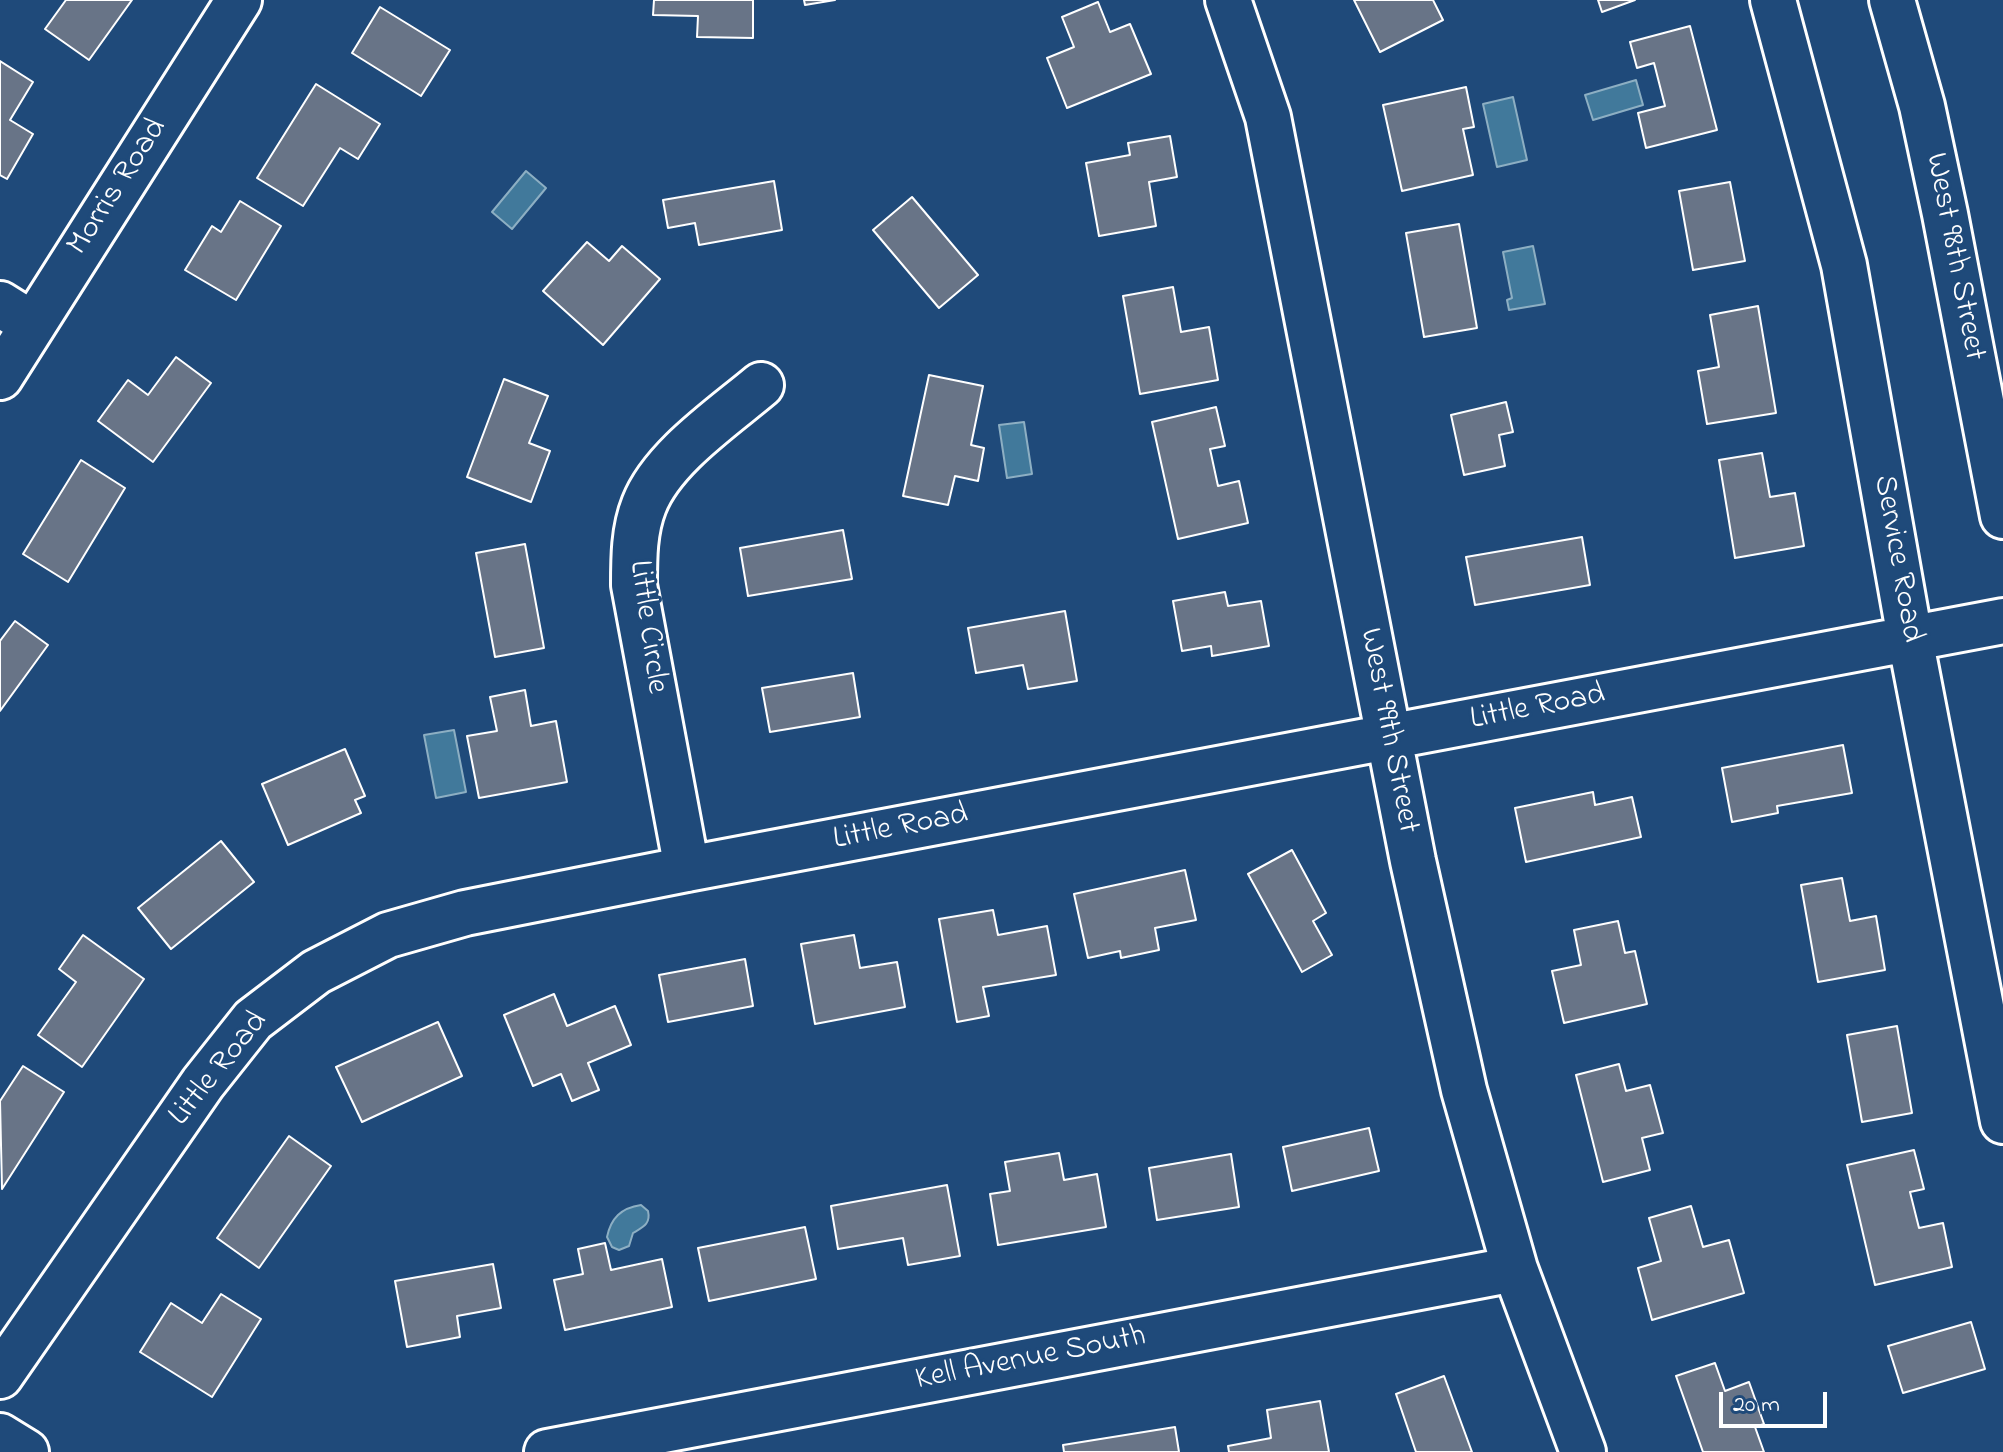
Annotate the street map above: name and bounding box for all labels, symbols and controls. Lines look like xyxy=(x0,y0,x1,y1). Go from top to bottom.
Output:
street label: Morris Road xyxy=(61,112,177,264)
street label: West 98th Street xyxy=(1914,150,1992,364)
street label: Service Road xyxy=(1862,472,1930,646)
street label: Little Circle xyxy=(618,558,674,696)
street label: West 99th Street xyxy=(1348,625,1426,837)
street label: Little Road xyxy=(1467,677,1609,741)
street label: Little Road xyxy=(830,797,972,861)
street label: Little Road xyxy=(162,1005,278,1135)
street label: Kell Avenue South xyxy=(913,1319,1149,1401)
scale bar xyxy=(1723,1376,1831,1426)
text: 20 m xyxy=(1733,1388,1780,1423)

